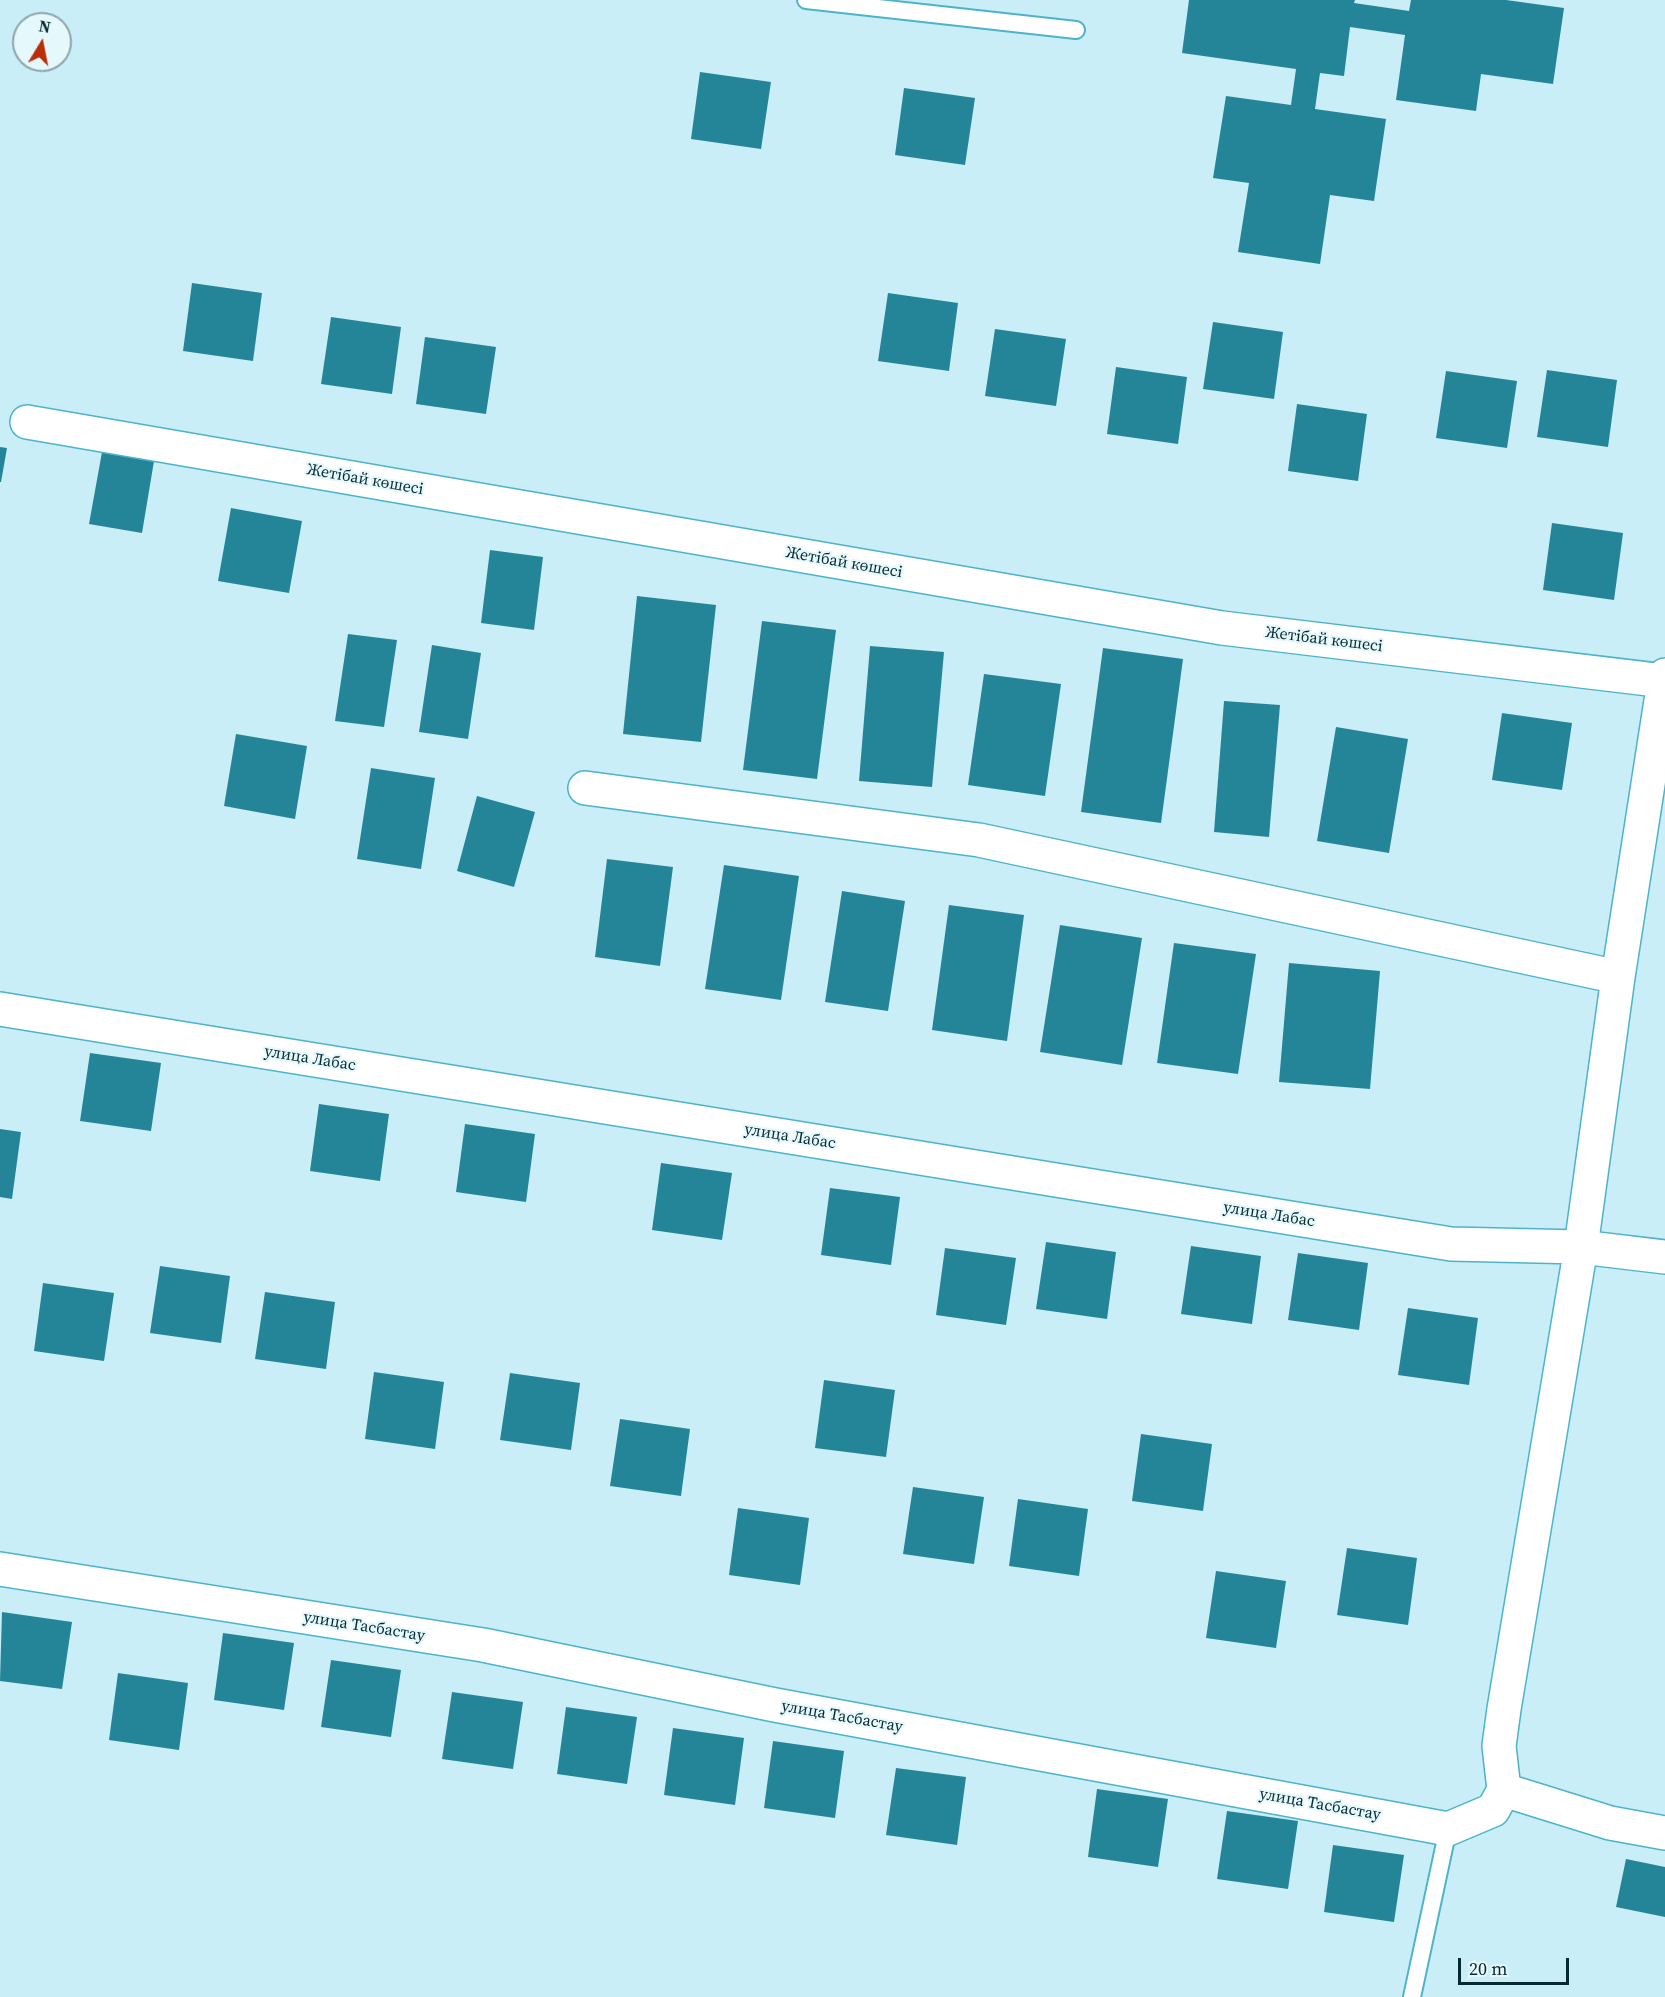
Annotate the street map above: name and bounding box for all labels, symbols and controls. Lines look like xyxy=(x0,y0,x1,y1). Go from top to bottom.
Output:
north arrow xyxy=(12,12,72,72)
text: N xyxy=(37,14,52,38)
street label: Жетібай көшесі xyxy=(305,460,425,500)
street label: Жетібай көшесі xyxy=(784,543,904,583)
street label: Жетібай көшесі xyxy=(1264,623,1384,657)
street label: улица Лабас xyxy=(263,1042,357,1076)
street label: улица Лабас xyxy=(743,1120,837,1154)
street label: улица Лабас xyxy=(1222,1198,1316,1232)
street label: улица Тасбастау xyxy=(302,1608,426,1646)
street label: улица Тасбастау xyxy=(780,1697,904,1737)
street label: улица Тасбастау xyxy=(1258,1785,1382,1825)
scale bar xyxy=(1461,1946,1572,1984)
text: 20 m xyxy=(1469,1956,1507,1981)

